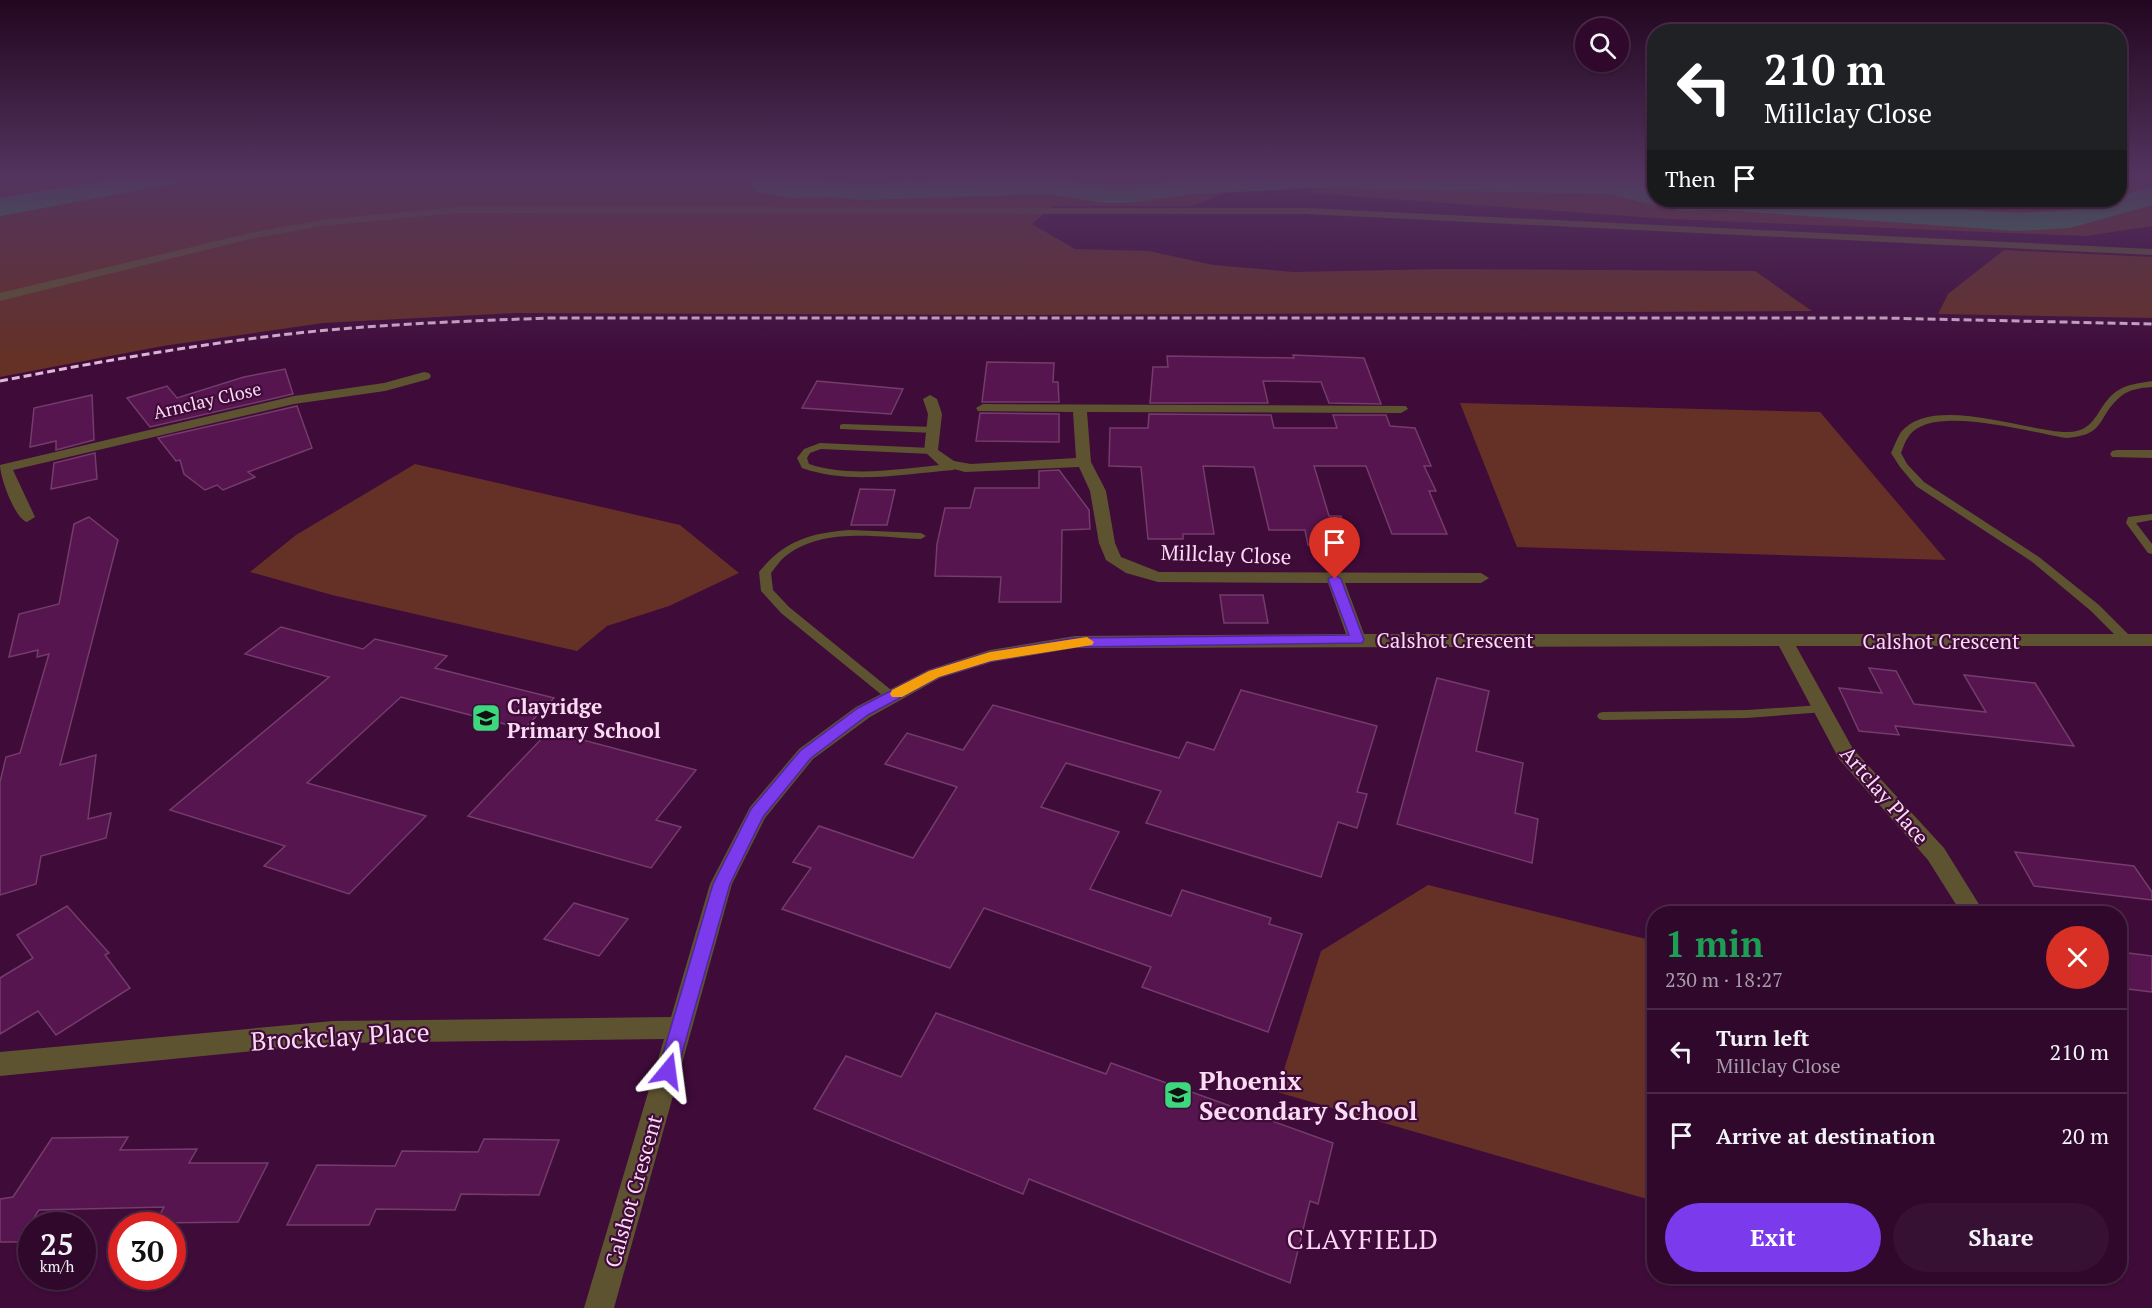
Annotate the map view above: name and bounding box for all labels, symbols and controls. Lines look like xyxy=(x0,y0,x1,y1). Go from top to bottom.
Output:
map controls xyxy=(1575,18,1629,72)
button: search xyxy=(1575,18,1629,72)
text: 210 m xyxy=(1764,41,1885,97)
icon: left xyxy=(1665,48,1743,126)
text: Millclay Close xyxy=(1764,95,1932,131)
icon: arrive xyxy=(1728,162,1761,195)
text: Then xyxy=(1665,164,1716,193)
street label: Arnclay Close xyxy=(151,376,263,424)
pin xyxy=(1309,517,1360,579)
icon: arrive xyxy=(1318,526,1351,559)
street label: Millclay Close xyxy=(1160,538,1292,570)
street label: Calshot Crescent xyxy=(1376,626,1534,654)
street label: Calshot Crescent xyxy=(1862,627,2020,655)
place label: Clayridge Primary School xyxy=(507,692,661,744)
school or university icon: Clayridge Primary School xyxy=(470,702,502,734)
street label: Artclay Place xyxy=(1834,740,1936,850)
text: 1 min xyxy=(1665,920,1763,967)
button: close xyxy=(2046,926,2109,989)
text: 230 m · 18:27 xyxy=(1665,966,1783,993)
street label: Brockclay Place xyxy=(250,1014,430,1058)
text: Turn left xyxy=(1716,1023,1809,1052)
icon: left xyxy=(1665,1035,1698,1068)
text: 210 m xyxy=(2049,1037,2109,1066)
position arrow xyxy=(636,1039,700,1103)
text: Millclay Close xyxy=(1716,1052,1840,1079)
place label: Phoenix Secondary School xyxy=(1199,1063,1417,1127)
school or university icon: Phoenix Secondary School xyxy=(1162,1079,1194,1111)
street label: Calshot Crescent xyxy=(598,1111,668,1271)
icon: arrive xyxy=(1665,1119,1698,1152)
text: Arrive at destination xyxy=(1716,1121,1935,1150)
text: 20 m xyxy=(2061,1121,2109,1150)
button: Exit xyxy=(1665,1203,1881,1272)
button: Share xyxy=(1893,1203,2109,1272)
speed limit sign: 30 xyxy=(108,1212,186,1290)
district label: CLAYFIELD xyxy=(1287,1221,1439,1257)
text: 25 xyxy=(40,1224,74,1264)
text: km/h xyxy=(40,1256,74,1276)

